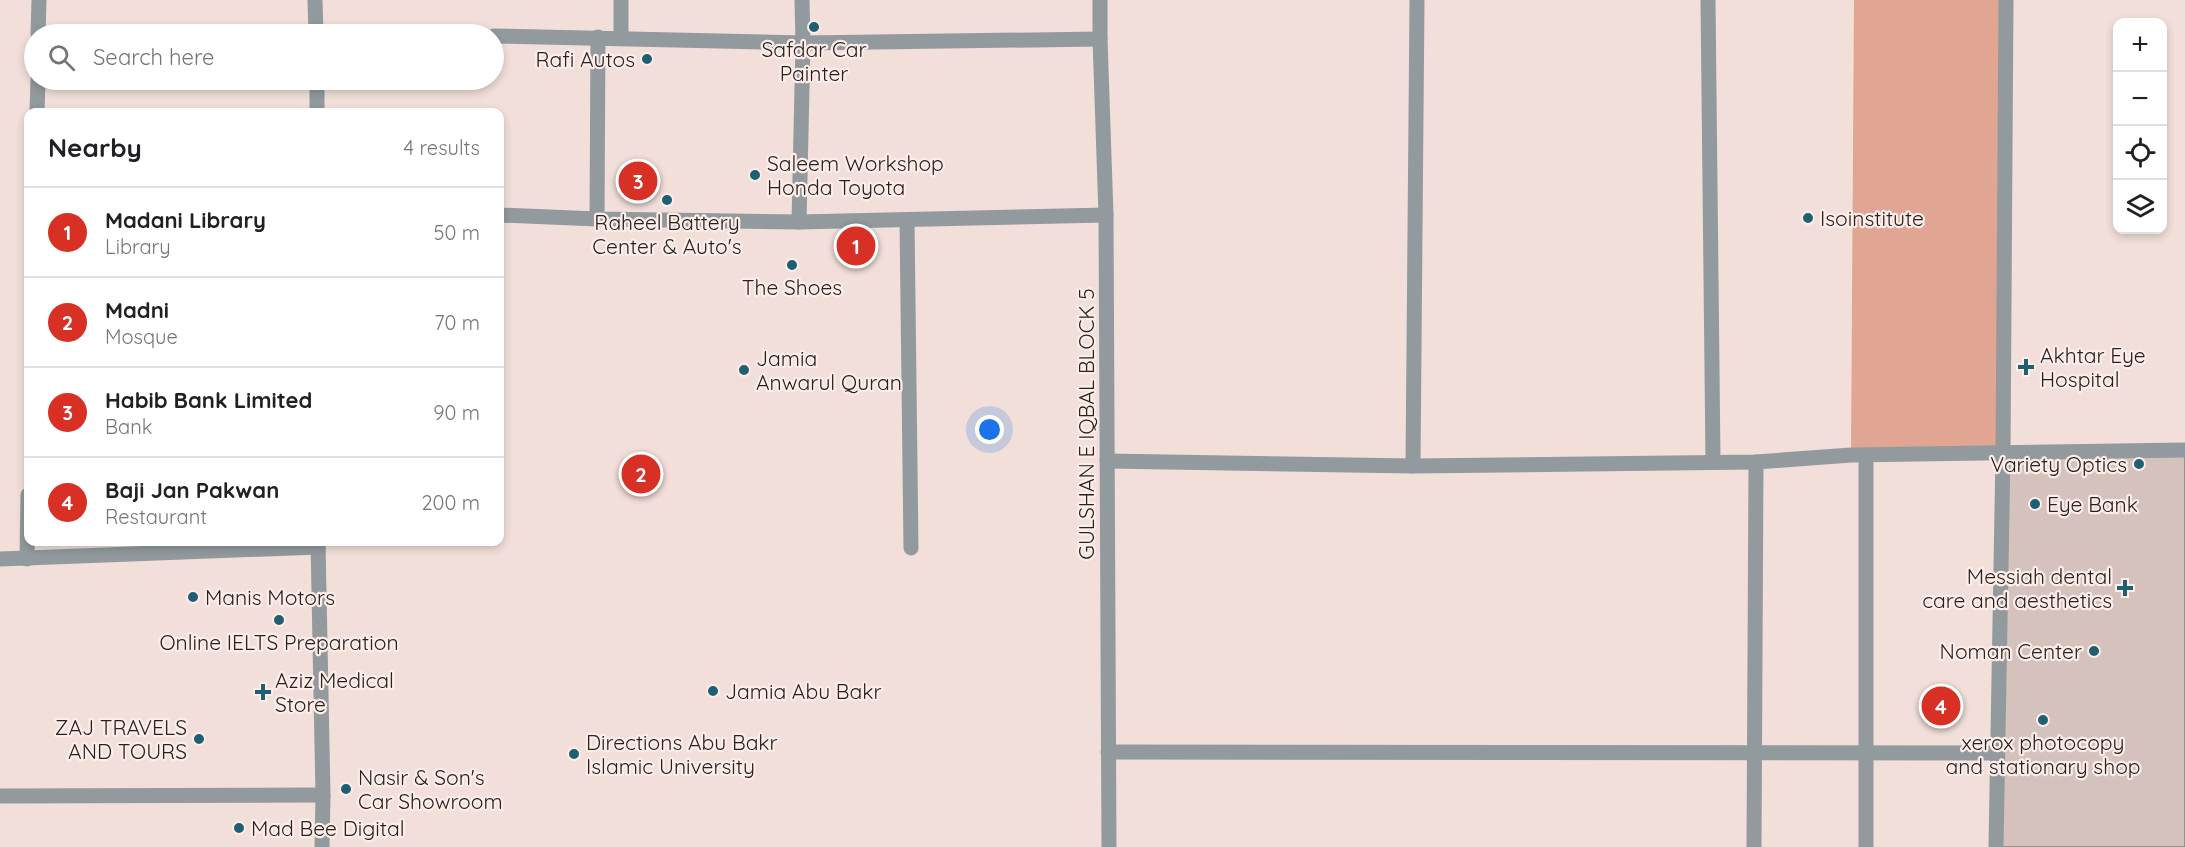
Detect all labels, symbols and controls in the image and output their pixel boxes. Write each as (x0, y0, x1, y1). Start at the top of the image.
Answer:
map controls (2113, 18, 2167, 234)
button: + (2113, 18, 2167, 72)
marker: Safdar Car Painter (807, 20, 821, 34)
search box (24, 24, 504, 90)
place label: Safdar Car Painter (761, 36, 867, 86)
icon: search (45, 41, 78, 74)
text: Search here (93, 43, 214, 71)
place label: Rafi Autos (535, 46, 635, 72)
marker: Rafi Autos (640, 52, 654, 66)
button: − (2113, 72, 2167, 126)
button: locate (2113, 126, 2167, 180)
text: Nearby (48, 131, 142, 164)
text: 4 results (404, 135, 480, 160)
place label: Saleem Workshop Honda Toyota (767, 150, 944, 200)
pin: 3 (618, 158, 658, 204)
marker: Saleem Workshop Honda Toyota (748, 168, 762, 182)
button: layers (2113, 180, 2167, 234)
marker: Raheel Battery Center & Auto's (660, 193, 674, 207)
place label: Isoinstitute (1820, 205, 1924, 231)
text: Madani Library (105, 206, 266, 234)
place label: Raheel Battery Center & Auto's (592, 209, 742, 259)
marker: Isoinstitute (1801, 211, 1815, 225)
text: 1 (64, 220, 71, 245)
text: 50 m (434, 220, 480, 245)
pin: 1 (836, 224, 876, 268)
text: Library (105, 234, 171, 259)
marker: The Shoes (785, 258, 799, 272)
place label: The Shoes (742, 274, 842, 300)
street label: GULSHAN E IQBAL BLOCK 5 (1073, 288, 1099, 560)
text: Madni (105, 296, 169, 324)
text: 2 (62, 310, 73, 335)
text: 70 m (434, 310, 480, 335)
text: Mosque (105, 324, 178, 349)
place label: Akhtar Eye Hospital (2040, 342, 2146, 392)
place label: Jamia Anwarul Quran (756, 345, 902, 395)
marker: Akhtar Eye Hospital (2017, 358, 2035, 376)
marker: Jamia Anwarul Quran (737, 363, 751, 377)
text: Habib Bank Limited (105, 386, 312, 414)
text: 3 (62, 400, 73, 425)
text: 90 m (433, 400, 480, 425)
text: Bank (105, 414, 152, 439)
your location (975, 415, 1004, 444)
place label: Variety Optics (1990, 451, 2127, 477)
pin: 2 (622, 452, 660, 496)
marker: Variety Optics (2132, 457, 2146, 471)
text: Baji Jan Pakwan (105, 476, 279, 504)
text: 4 (62, 490, 73, 515)
text: 200 m (421, 490, 480, 515)
place label: Eye Bank (2047, 491, 2138, 517)
marker: Eye Bank (2028, 497, 2042, 511)
text: Restaurant (105, 504, 207, 529)
place label: Messiah dental care and aesthetics (1922, 563, 2112, 613)
marker: Messiah dental care and aesthetics (2116, 579, 2134, 597)
place label: Manis Motors (205, 584, 335, 610)
marker: Manis Motors (186, 590, 200, 604)
marker: Online IELTS Preparation (272, 613, 286, 627)
place label: Online IELTS Preparation (159, 629, 399, 655)
place label: Noman Center (1940, 638, 2082, 664)
marker: Noman Center (2087, 644, 2101, 658)
place label: Aziz Medical Store (275, 667, 394, 717)
place label: Jamia Abu Bakr (725, 678, 882, 704)
marker: Jamia Abu Bakr (706, 684, 720, 698)
pin: 4 (1922, 684, 1960, 728)
marker: Aziz Medical Store (256, 685, 270, 699)
marker: xerox photocopy and stationary shop (2036, 713, 2050, 727)
place label: ZAJ TRAVELS AND TOURS (55, 714, 187, 764)
place label: Directions Abu Bakr Islamic University (586, 729, 778, 779)
place label: xerox photocopy and stationary shop (1945, 729, 2141, 779)
marker: ZAJ TRAVELS AND TOURS (192, 732, 206, 746)
marker: Directions Abu Bakr Islamic University (567, 747, 581, 761)
place label: Nasir & Son's Car Showroom (358, 764, 503, 814)
marker: Nasir & Son's Car Showroom (339, 782, 353, 796)
place label: Mad Bee Digital (251, 815, 405, 841)
marker: Mad Bee Digital (232, 821, 246, 835)

